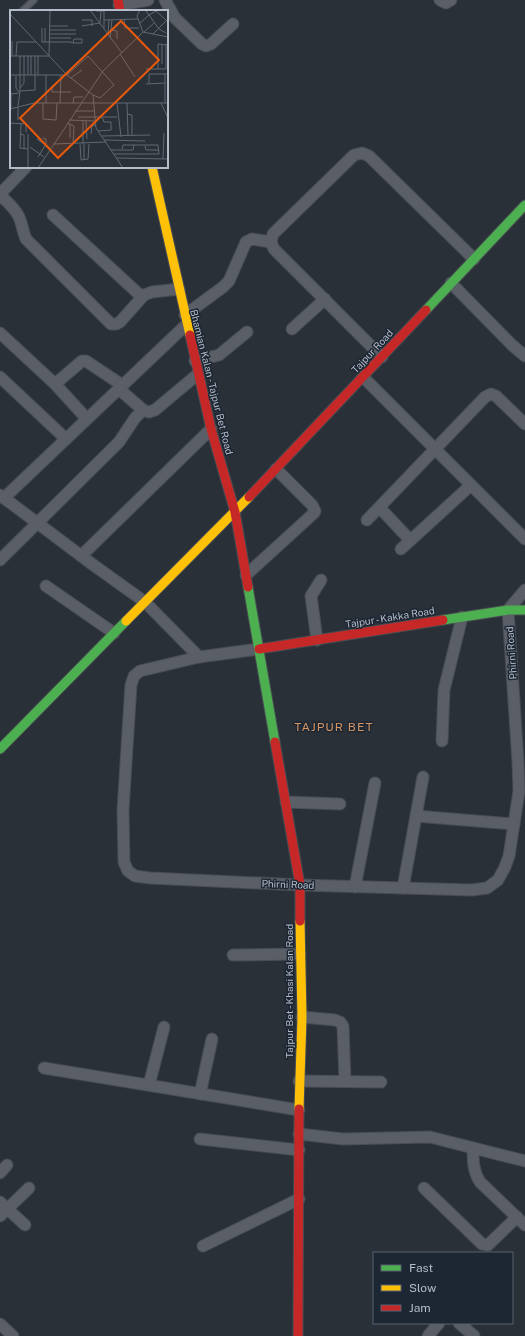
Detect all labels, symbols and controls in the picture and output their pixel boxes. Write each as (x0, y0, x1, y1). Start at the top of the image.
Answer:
inset map (10, 10, 168, 168)
street label: Bhamian Kalan - Tajpur Bet Road (188, 308, 236, 456)
street label: Tajpur Road (349, 327, 395, 375)
street label: Tajpur - Kakka Road (345, 604, 435, 630)
street label: Phirni Road (503, 626, 519, 680)
district label: TAJPUR BET (294, 720, 374, 734)
street label: Phirni Road (261, 877, 315, 891)
street label: Tajpur Bet - Khasi Kalan Road (283, 924, 295, 1058)
legend (373, 1252, 513, 1324)
text: Fast (409, 1261, 434, 1275)
text: Slow (409, 1281, 437, 1295)
text: Jam (409, 1301, 431, 1315)

